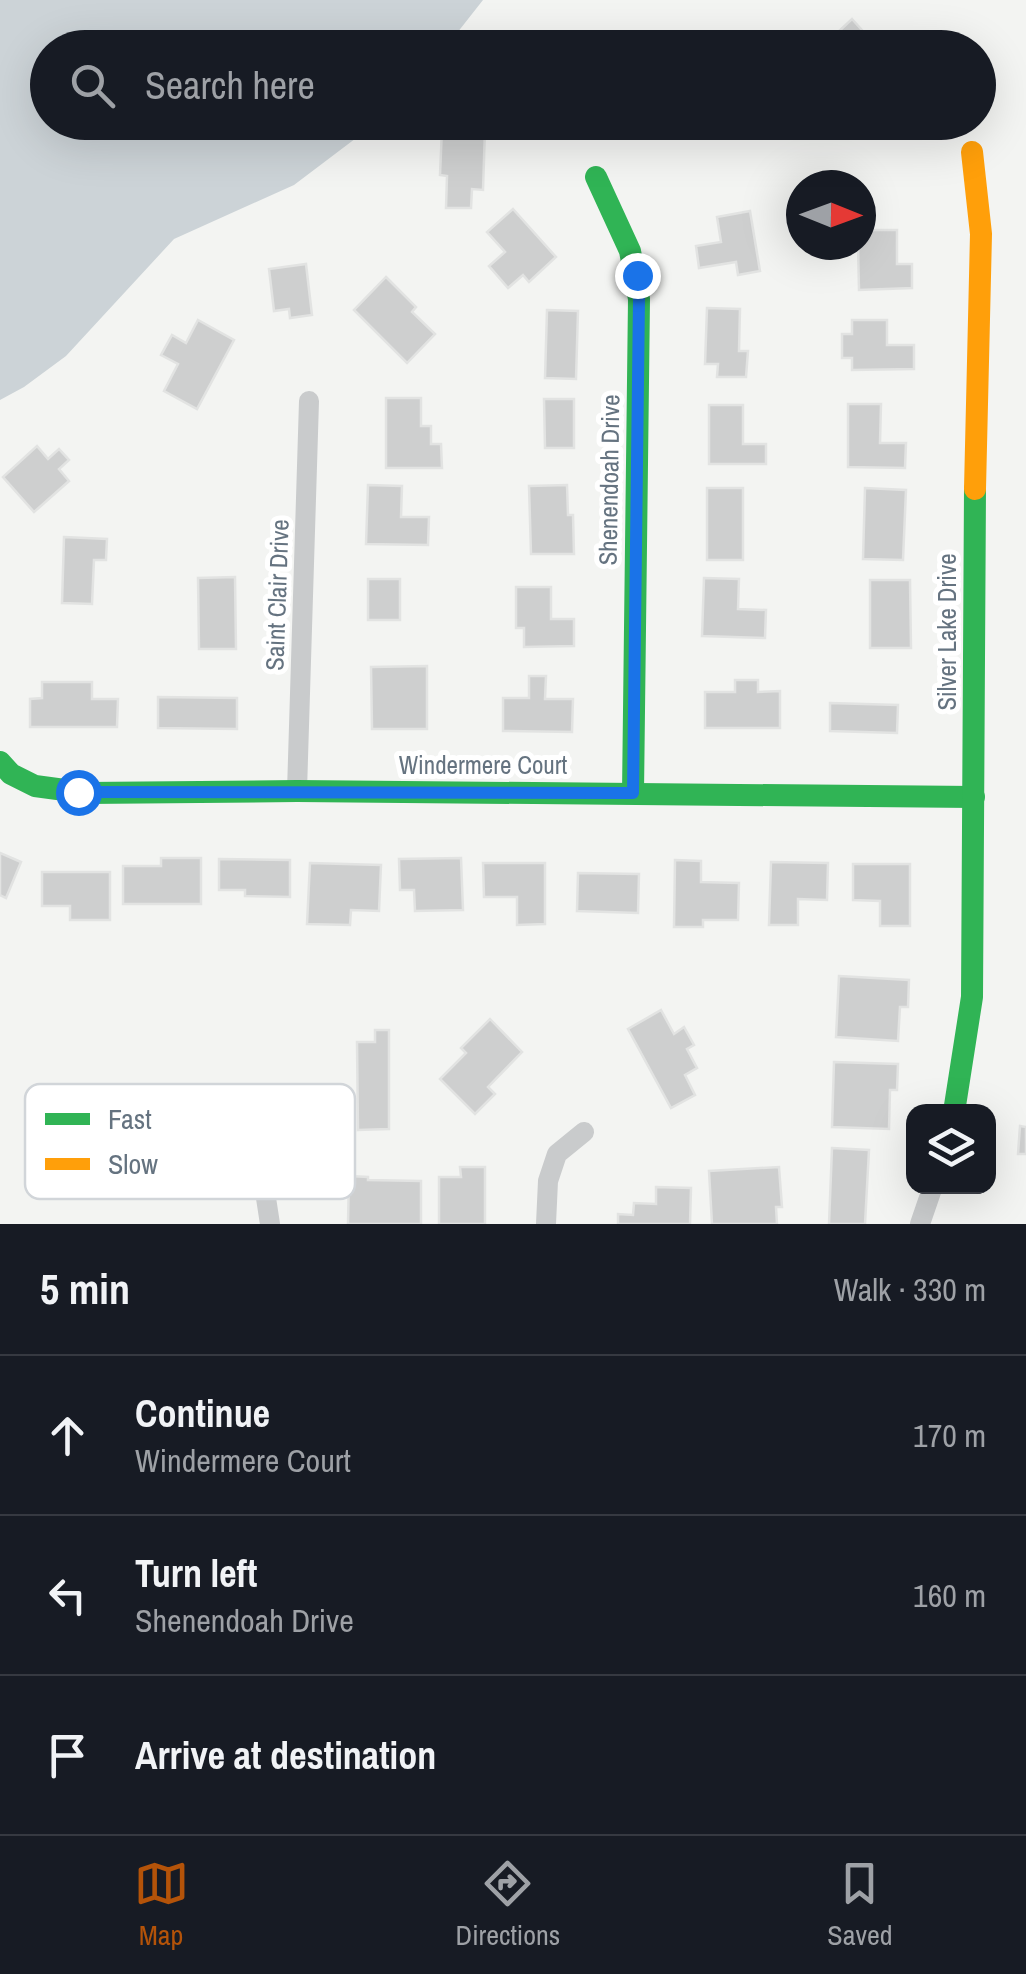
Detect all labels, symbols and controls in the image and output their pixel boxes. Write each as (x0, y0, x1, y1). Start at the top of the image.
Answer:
search box (30, 30, 996, 140)
icon: search (65, 58, 120, 113)
text: Search here (145, 60, 315, 111)
north arrow (786, 170, 876, 260)
route end (615, 253, 661, 299)
street label: Shenendoah Drive (591, 394, 627, 566)
street label: Saint Clair Drive (257, 519, 297, 671)
street label: Silver Lake Drive (930, 553, 964, 711)
street label: Windermere Court (399, 748, 568, 782)
route start (56, 770, 102, 816)
legend (25, 1084, 355, 1199)
text: Fast (108, 1100, 152, 1138)
map controls (906, 1104, 996, 1194)
button: layers (906, 1104, 996, 1194)
text: Slow (108, 1145, 158, 1183)
text: 5 min (40, 1261, 130, 1317)
text: Walk · 330 m (834, 1268, 986, 1311)
text: Continue (135, 1388, 270, 1439)
icon: ahead (40, 1408, 95, 1463)
text: 170 m (913, 1414, 986, 1457)
text: Windermere Court (135, 1439, 351, 1482)
text: Turn left (135, 1548, 257, 1599)
icon: left (40, 1568, 95, 1623)
text: 160 m (913, 1574, 986, 1617)
text: Shenendoah Drive (135, 1599, 354, 1642)
icon: arrive (40, 1728, 95, 1783)
text: Arrive at destination (135, 1730, 436, 1781)
tab: Map (134, 1856, 189, 1954)
tab: Directions (456, 1856, 560, 1954)
tab: Saved (827, 1856, 892, 1954)

